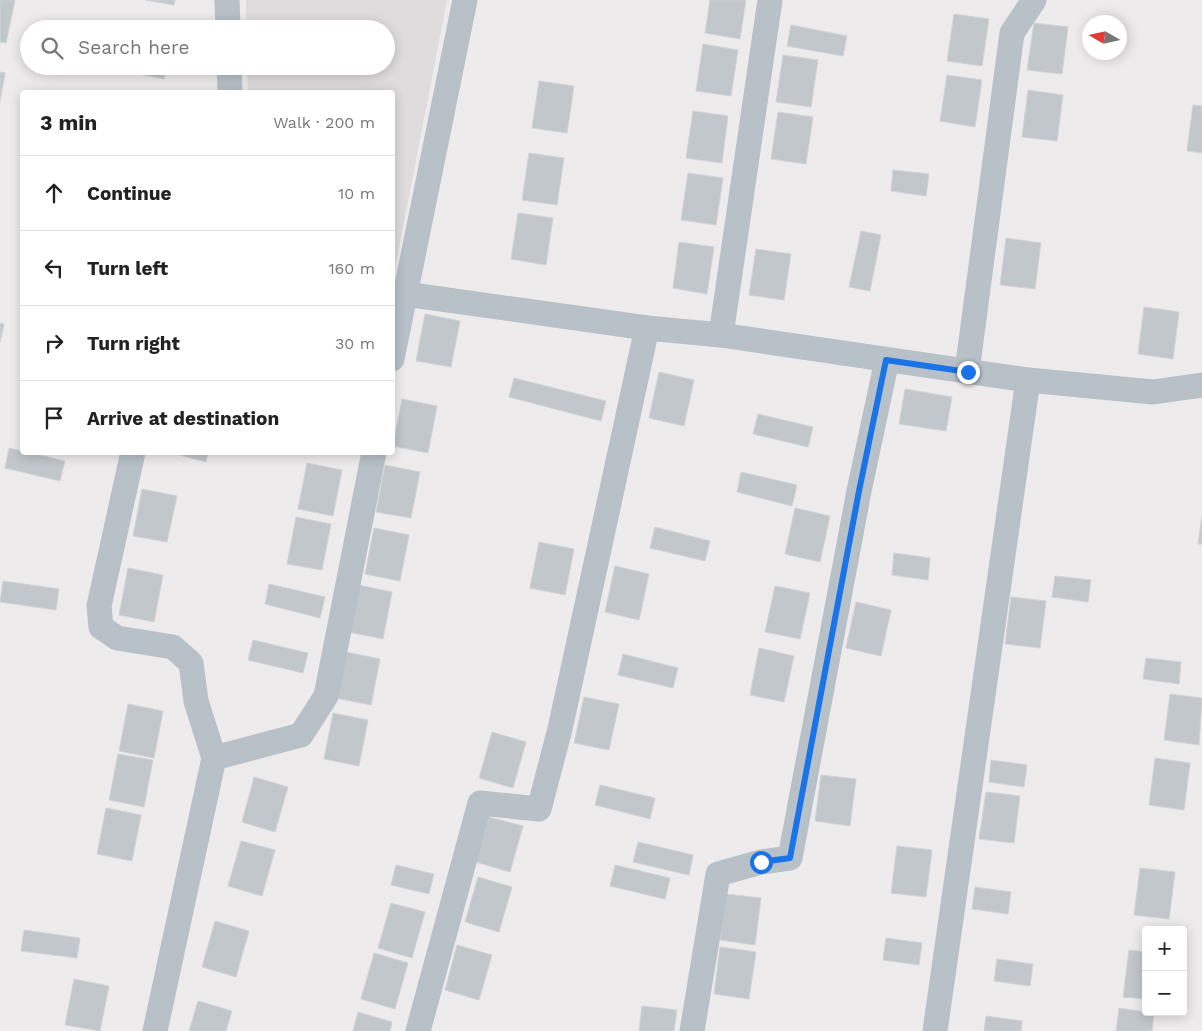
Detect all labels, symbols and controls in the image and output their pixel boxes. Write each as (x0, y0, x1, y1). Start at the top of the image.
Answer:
north arrow (1082, 15, 1127, 60)
search box (20, 20, 395, 75)
icon: search (38, 34, 66, 62)
text: Search here (78, 36, 189, 59)
text: 3 min (40, 110, 97, 135)
text: Walk · 200 m (273, 113, 375, 132)
icon: ahead (40, 179, 68, 207)
text: Continue (87, 182, 171, 205)
text: 10 m (338, 184, 375, 203)
icon: left (40, 254, 68, 282)
text: Turn left (87, 257, 168, 280)
text: 160 m (328, 259, 375, 278)
icon: right (40, 329, 68, 357)
text: Turn right (87, 332, 180, 355)
text: 30 m (335, 334, 375, 353)
route end (957, 361, 980, 384)
icon: arrive (40, 404, 68, 432)
text: Arrive at destination (87, 407, 279, 430)
route start (750, 851, 773, 874)
map controls (1142, 926, 1187, 1016)
button: + (1142, 926, 1187, 971)
button: − (1142, 971, 1187, 1016)

